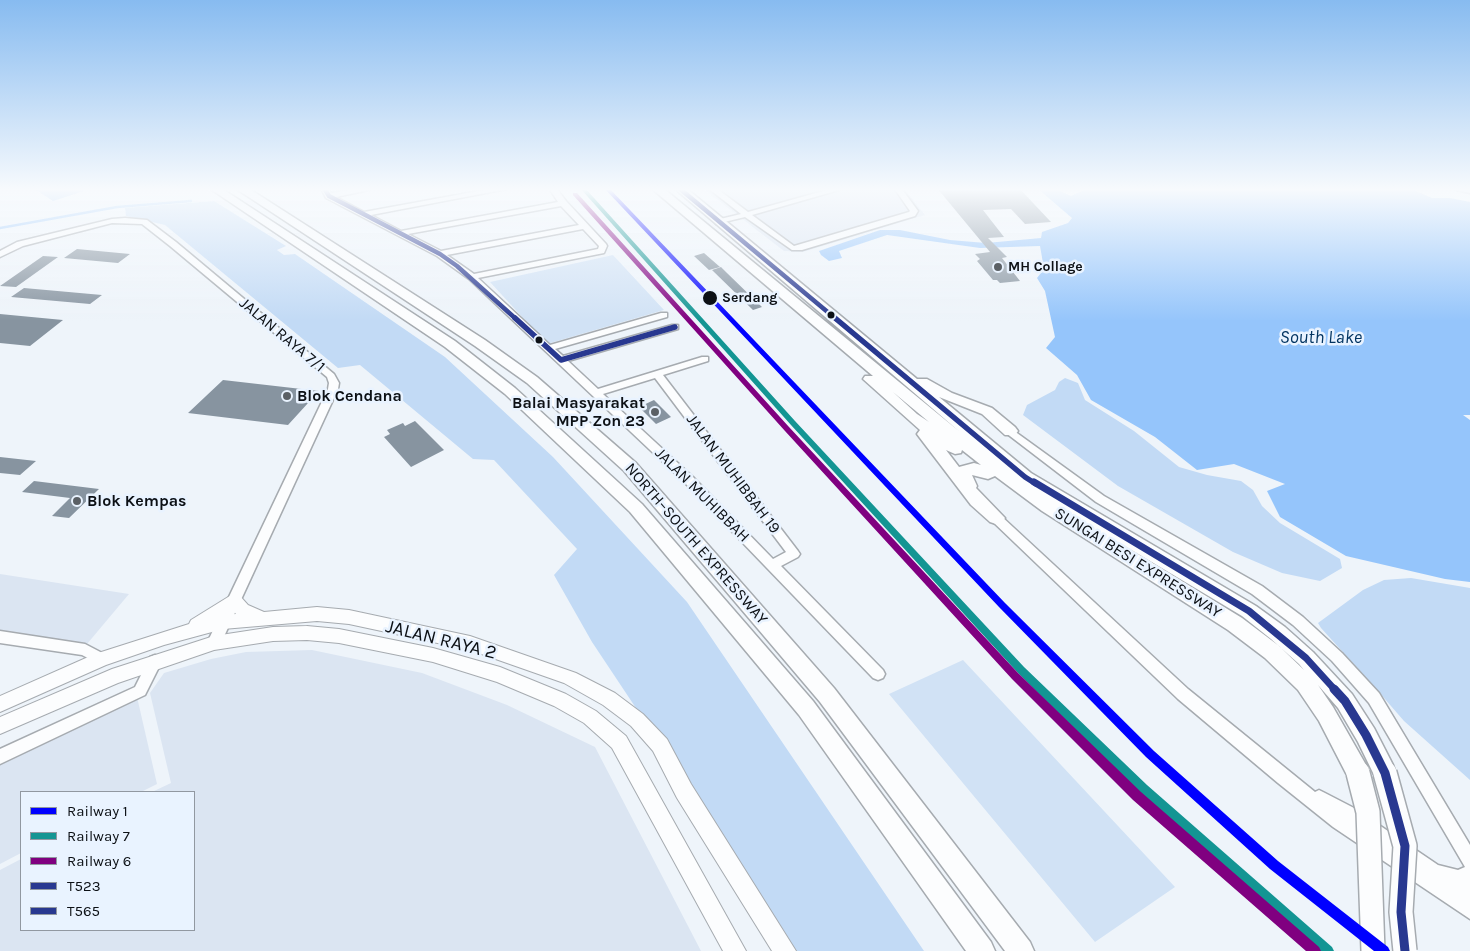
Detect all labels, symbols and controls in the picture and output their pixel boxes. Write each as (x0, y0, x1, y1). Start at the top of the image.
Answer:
place label: MH Collage (1008, 259, 1083, 275)
marker: MH Collage (992, 261, 1004, 273)
marker: Serdang (701, 289, 719, 307)
place label: Serdang (722, 290, 777, 306)
street label: JALAN RAYA 7/1 (235, 294, 329, 376)
unlabelled marker (826, 310, 836, 320)
water label: South Lake (1280, 327, 1362, 349)
unlabelled marker (534, 335, 544, 345)
place label: Blok Cendana (297, 386, 402, 406)
marker: Blok Cendana (281, 390, 293, 402)
place label: Balai Masyarakat MPP Zon 23 (512, 393, 645, 431)
marker: Balai Masyarakat MPP Zon 23 (649, 406, 661, 418)
street label: JALAN MUHIBBAH 19 (682, 411, 784, 537)
street label: JALAN MUHIBBAH (651, 444, 753, 546)
street label: NORTH–SOUTH EXPRESSWAY (621, 459, 771, 629)
place label: Blok Kempas (87, 491, 186, 511)
marker: Blok Kempas (71, 495, 83, 507)
street label: SUNGAI BESI EXPRESSWAY (1051, 504, 1225, 622)
street label: JALAN RAYA 2 (383, 615, 499, 665)
legend (20, 791, 195, 931)
text: Railway 1 (67, 802, 128, 820)
text: Railway 7 (67, 827, 130, 845)
text: Railway 6 (67, 852, 131, 870)
text: T523 (67, 877, 101, 895)
text: T565 (67, 902, 100, 920)

